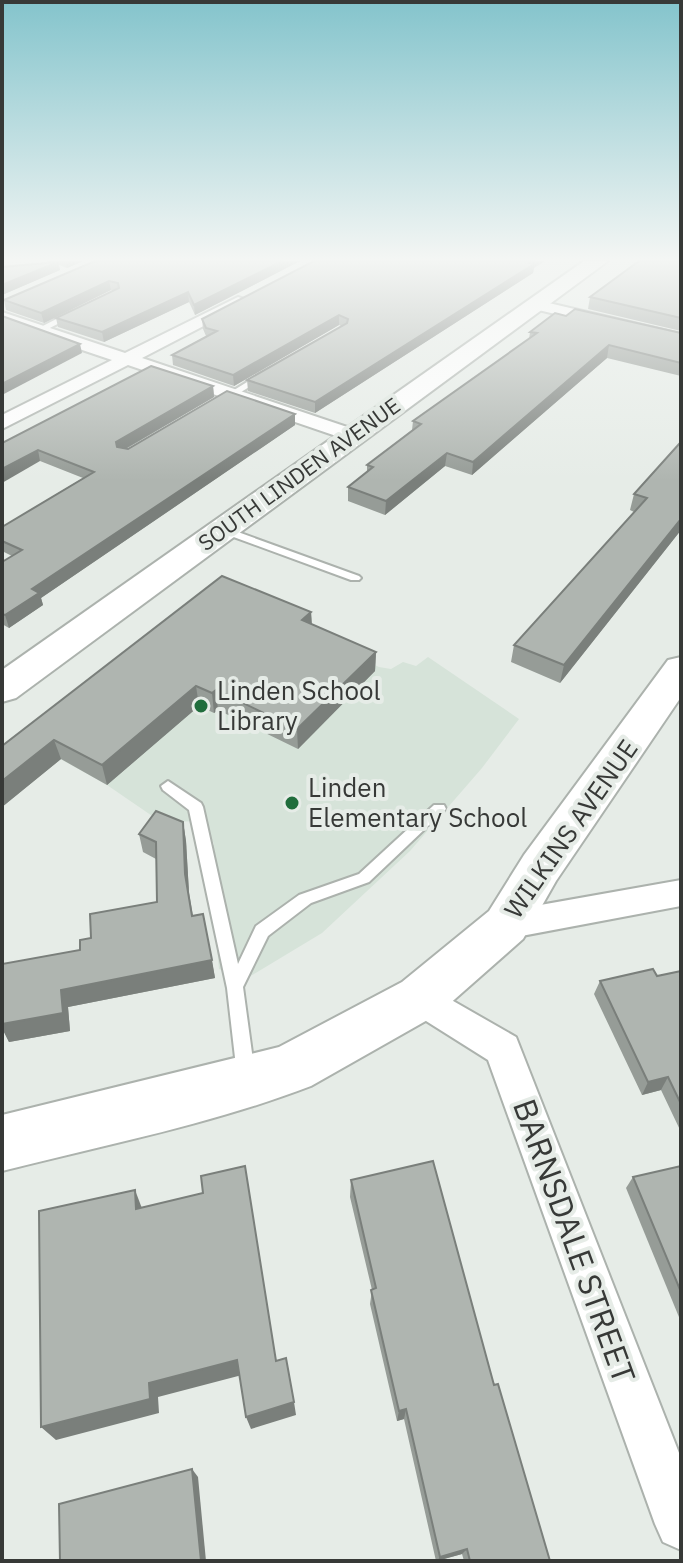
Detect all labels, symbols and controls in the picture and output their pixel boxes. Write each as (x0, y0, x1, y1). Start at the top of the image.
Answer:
street label: SOUTH LINDEN AVENUE (192, 390, 406, 557)
place label: Linden School Library (217, 673, 381, 737)
marker: Linden School Library (192, 697, 210, 715)
street label: WILKINS AVENUE (496, 732, 645, 925)
place label: Linden Elementary School (308, 770, 527, 834)
marker: Linden Elementary School (283, 794, 301, 812)
street label: BARNSDALE STREET (504, 1093, 646, 1388)

